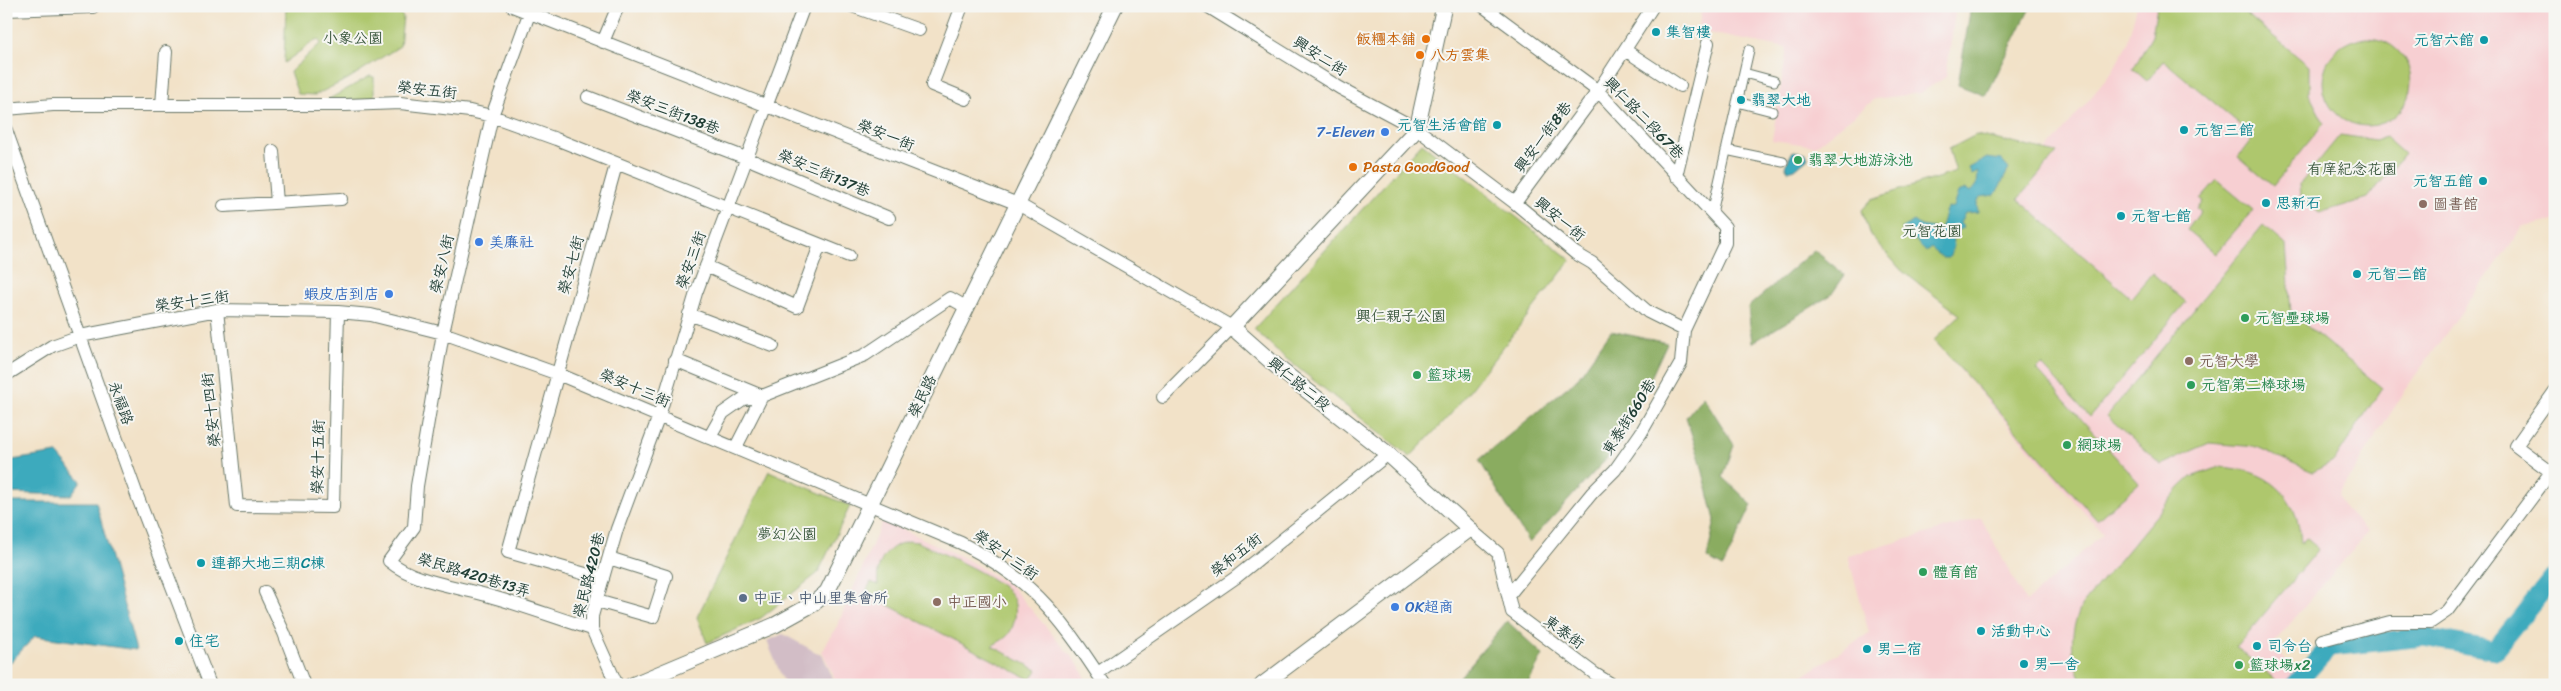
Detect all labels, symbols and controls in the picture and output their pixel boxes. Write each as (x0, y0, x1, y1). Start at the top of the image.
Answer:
place label: 集智樓 (1666, 19, 1711, 45)
park label: 小象公園 (323, 25, 383, 51)
place label: 飯糰本舖 (1356, 26, 1416, 52)
marker: 集智樓 (1650, 26, 1662, 38)
place label: 元智六館 (2414, 27, 2474, 53)
street label: 興安二街 (1288, 29, 1352, 83)
marker: 飯糰本舖 (1420, 33, 1432, 45)
marker: 元智六館 (2478, 34, 2490, 46)
place label: 八方雲集 (1430, 42, 1490, 68)
marker: 八方雲集 (1414, 49, 1426, 61)
street label: 興仁路二段67巷 (1597, 70, 1691, 166)
street label: 榮安五街 (396, 74, 458, 106)
street label: 榮安三街138巷 (622, 82, 724, 142)
place label: 翡翠大地 (1751, 87, 1811, 113)
marker: 翡翠大地 (1735, 94, 1747, 106)
street label: 興安一街8巷 (1507, 96, 1579, 178)
street label: 榮安一街 (853, 112, 919, 158)
place label: 元智生活會館 (1397, 112, 1487, 138)
place label: 元智三館 (2194, 117, 2254, 143)
place label: 7-Eleven (1316, 119, 1375, 145)
marker: 元智生活會館 (1491, 119, 1503, 131)
marker: 元智三館 (2178, 124, 2190, 136)
marker: 7-Eleven (1379, 126, 1391, 138)
street label: 榮安三街137巷 (774, 142, 874, 204)
place label: 翡翠大地游泳池 (1808, 147, 1913, 173)
place label: Pasta GoodGood (1363, 154, 1470, 180)
marker: 翡翠大地游泳池 (1792, 154, 1804, 166)
park label: 有庠紀念花園 (2307, 156, 2397, 182)
marker: Pasta GoodGood (1347, 161, 1359, 173)
place label: 元智五館 (2413, 168, 2473, 194)
marker: 元智五館 (2477, 175, 2489, 187)
street label: 興安一街 (1528, 190, 1592, 248)
place label: 思新石 (2276, 190, 2321, 216)
place label: 圖書館 (2433, 191, 2478, 217)
marker: 思新石 (2260, 197, 2272, 209)
marker: 圖書館 (2417, 198, 2429, 210)
place label: 元智七館 (2131, 203, 2191, 229)
marker: 元智七館 (2115, 210, 2127, 222)
park label: 元智花園 (1902, 218, 1962, 244)
street label: 榮安三街 (669, 227, 713, 293)
place label: 美廉社 (489, 229, 534, 255)
street label: 榮安八街 (423, 232, 461, 296)
street label: 榮安七街 (551, 233, 591, 297)
marker: 美廉社 (473, 236, 485, 248)
place label: 元智二館 (2367, 261, 2427, 287)
marker: 元智二館 (2351, 268, 2363, 280)
place label: 蝦皮店到店 (304, 281, 379, 307)
street label: 榮安十三街 (153, 283, 231, 319)
marker: 蝦皮店到店 (383, 288, 395, 300)
park label: 興仁親子公園 (1356, 303, 1446, 329)
place label: 元智壘球場 (2255, 305, 2330, 331)
marker: 元智壘球場 (2239, 312, 2251, 324)
place label: 元智大學 (2199, 348, 2259, 374)
street label: 興仁路二段 (1262, 350, 1336, 418)
marker: 元智大學 (2183, 355, 2195, 367)
street label: 榮安十三街 (595, 361, 675, 415)
place label: 籃球場 (1427, 362, 1472, 388)
marker: 籃球場 (1411, 369, 1423, 381)
street label: 榮民路 (900, 370, 944, 422)
street label: 榮安十四街 (194, 371, 228, 449)
place label: 元智第二棒球場 (2201, 372, 2306, 398)
street label: 東泰街660巷 (1595, 373, 1663, 461)
street label: 永福路 (101, 377, 141, 429)
marker: 元智第二棒球場 (2185, 379, 2197, 391)
street label: 榮安十五街 (304, 419, 332, 495)
place label: 網球場 (2077, 432, 2122, 458)
marker: 網球場 (2061, 439, 2073, 451)
park label: 夢幻公園 (757, 521, 817, 547)
street label: 榮安十三街 (968, 523, 1044, 587)
street label: 榮和五街 (1204, 526, 1268, 584)
street label: 榮民路420巷 (566, 529, 612, 621)
street label: 榮民路420巷13弄 (414, 545, 534, 605)
place label: 連都大地三期C棟 (211, 550, 325, 576)
marker: 連都大地三期C棟 (195, 557, 207, 569)
place label: 體育館 (1933, 559, 1978, 585)
marker: 體育館 (1917, 566, 1929, 578)
place label: 中正、中山里集會所 (753, 585, 888, 611)
place label: 中正國小 (947, 589, 1007, 615)
marker: 中正、中山里集會所 (737, 592, 749, 604)
place label: OK超商 (1405, 594, 1454, 620)
marker: 中正國小 (931, 596, 943, 608)
marker: OK超商 (1389, 601, 1401, 613)
street label: 東泰街 (1538, 608, 1590, 656)
place label: 活動中心 (1991, 618, 2051, 644)
marker: 活動中心 (1975, 625, 1987, 637)
place label: 住宅 (189, 628, 219, 654)
place label: 司令台 (2267, 633, 2312, 659)
marker: 住宅 (173, 635, 185, 647)
place label: 男二宿 (1877, 636, 1922, 662)
marker: 司令台 (2251, 640, 2263, 652)
marker: 男二宿 (1861, 643, 1873, 655)
place label: 男一舍 (2034, 651, 2079, 677)
place label: 籃球場x2 (2249, 652, 2311, 678)
marker: 男一舍 (2018, 658, 2030, 670)
marker: 籃球場x2 (2233, 659, 2245, 671)

